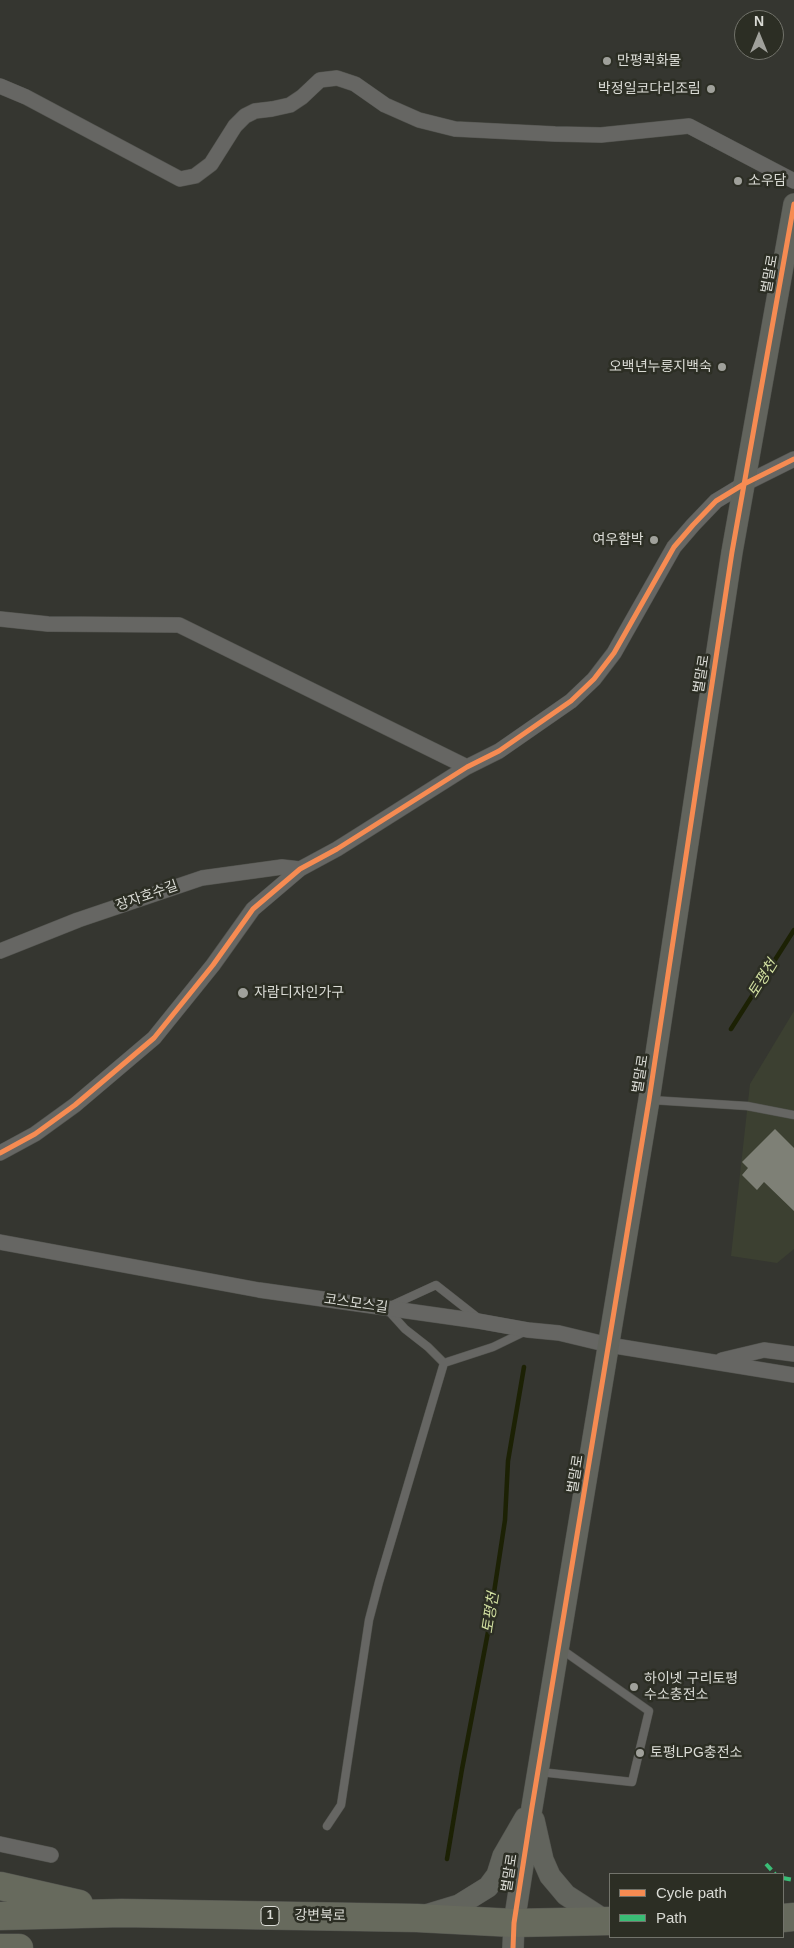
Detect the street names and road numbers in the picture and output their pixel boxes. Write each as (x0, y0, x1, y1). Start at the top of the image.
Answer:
street label: 벌말로 (758, 254, 782, 294)
street label: 벌말로 (691, 654, 713, 694)
street label: 장자호수길 (114, 878, 180, 914)
street label: 벌말로 (630, 1054, 652, 1094)
street label: 코스모스길 (323, 1291, 389, 1317)
street label: 벌말로 (565, 1454, 587, 1494)
street label: 벌말로 (499, 1853, 521, 1893)
road number: 1 (261, 1906, 279, 1925)
street label: 강변북로 (294, 1907, 346, 1925)

